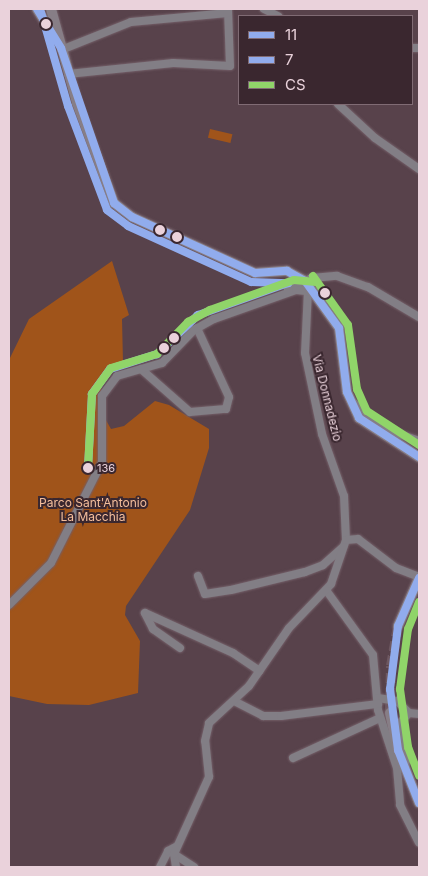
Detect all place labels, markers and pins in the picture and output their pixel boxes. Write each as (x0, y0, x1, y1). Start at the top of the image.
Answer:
unlabelled marker (41, 19, 51, 29)
unlabelled marker (155, 225, 165, 235)
unlabelled marker (172, 232, 182, 242)
unlabelled marker (320, 288, 330, 298)
unlabelled marker (169, 333, 179, 343)
unlabelled marker (159, 343, 169, 353)
place label: 136 (97, 461, 115, 475)
marker: 136 (83, 463, 93, 473)

